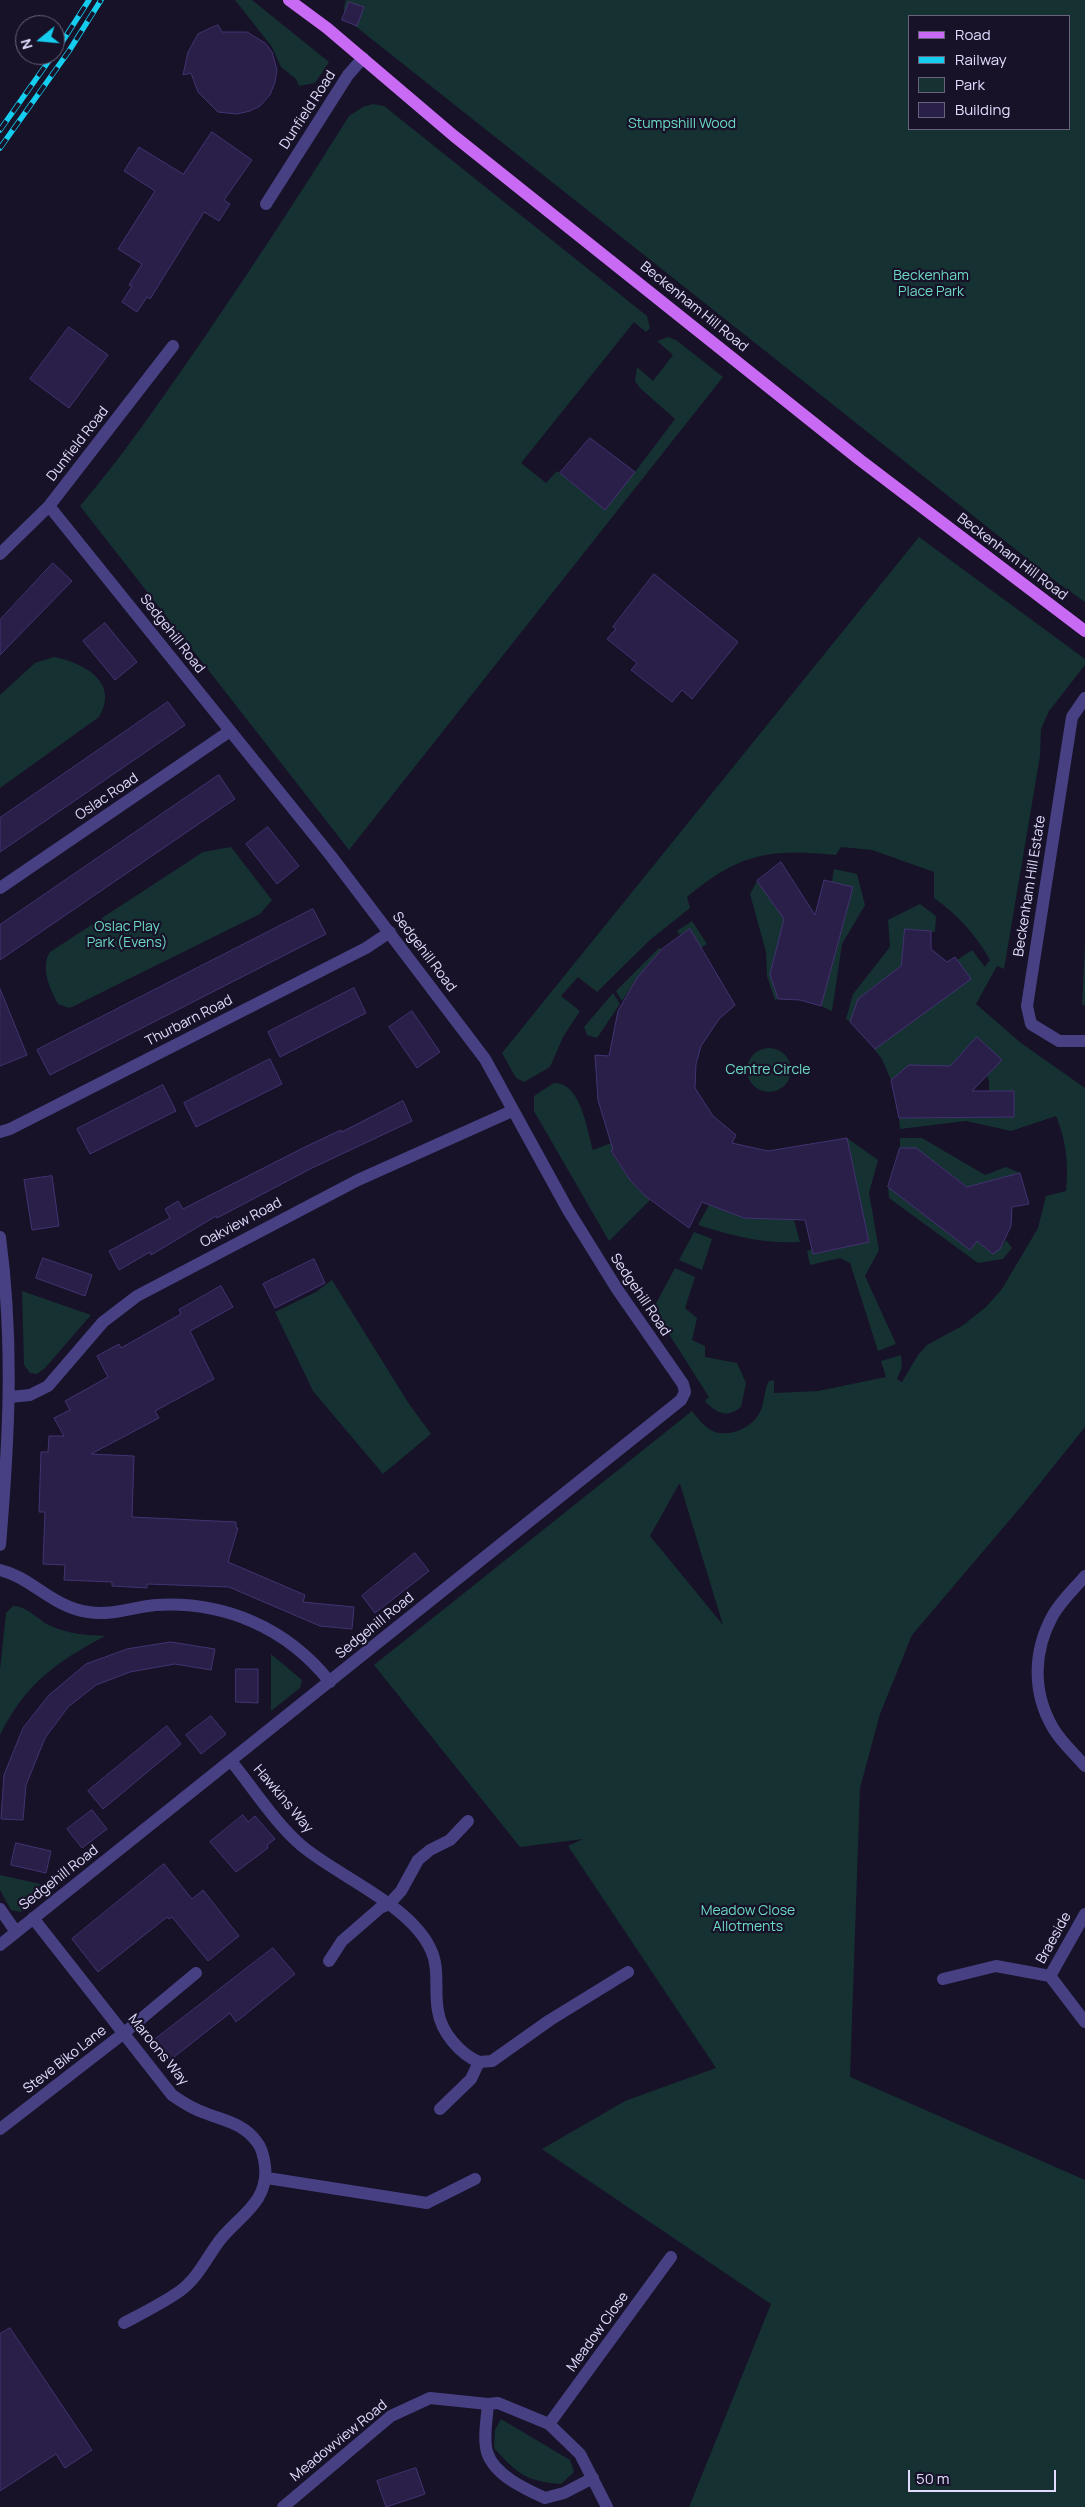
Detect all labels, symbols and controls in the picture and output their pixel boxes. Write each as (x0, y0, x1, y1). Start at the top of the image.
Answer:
north arrow (15, 15, 65, 65)
legend (908, 15, 1070, 130)
text: Road (955, 24, 991, 45)
text: N (16, 37, 37, 52)
text: Railway (955, 49, 1007, 70)
street label: Dunfield Road (276, 68, 340, 152)
text: Park (955, 74, 985, 95)
text: Building (955, 99, 1010, 120)
park label: Stumpshill Wood (628, 116, 736, 132)
street label: Beckenham Hill Road (637, 258, 751, 356)
park label: Beckenham Place Park (893, 268, 969, 300)
street label: Dunfield Road (44, 403, 112, 485)
street label: Beckenham Hill Road (954, 510, 1070, 604)
street label: Sedgehill Road (136, 591, 208, 677)
street label: Oslac Road (72, 770, 142, 824)
street label: Beckenham Hill Estate (1011, 814, 1049, 958)
street label: Sedgehill Road (388, 909, 460, 995)
park label: Oslac Play Park (Evens) (87, 919, 167, 952)
street label: Thurbarn Road (143, 992, 235, 1050)
park label: Centre Circle (726, 1062, 810, 1078)
street label: Oakview Road (197, 1194, 285, 1252)
street label: Sedgehill Road (606, 1251, 674, 1339)
street label: Sedgehill Road (333, 1589, 417, 1663)
street label: Hawkins Way (250, 1762, 316, 1836)
street label: Sedgehill Road (16, 1842, 102, 1914)
park label: Meadow Close Allotments (701, 1903, 795, 1935)
street label: Braeside (1033, 1909, 1075, 1967)
street label: Maroons Way (124, 2011, 192, 2089)
street label: Steve Biko Lane (20, 2022, 110, 2098)
street label: Meadow Close (563, 2289, 633, 2375)
street label: Meadowview Road (287, 2397, 391, 2485)
scale bar (910, 2460, 1058, 2492)
text: 50 m (916, 2468, 950, 2489)

